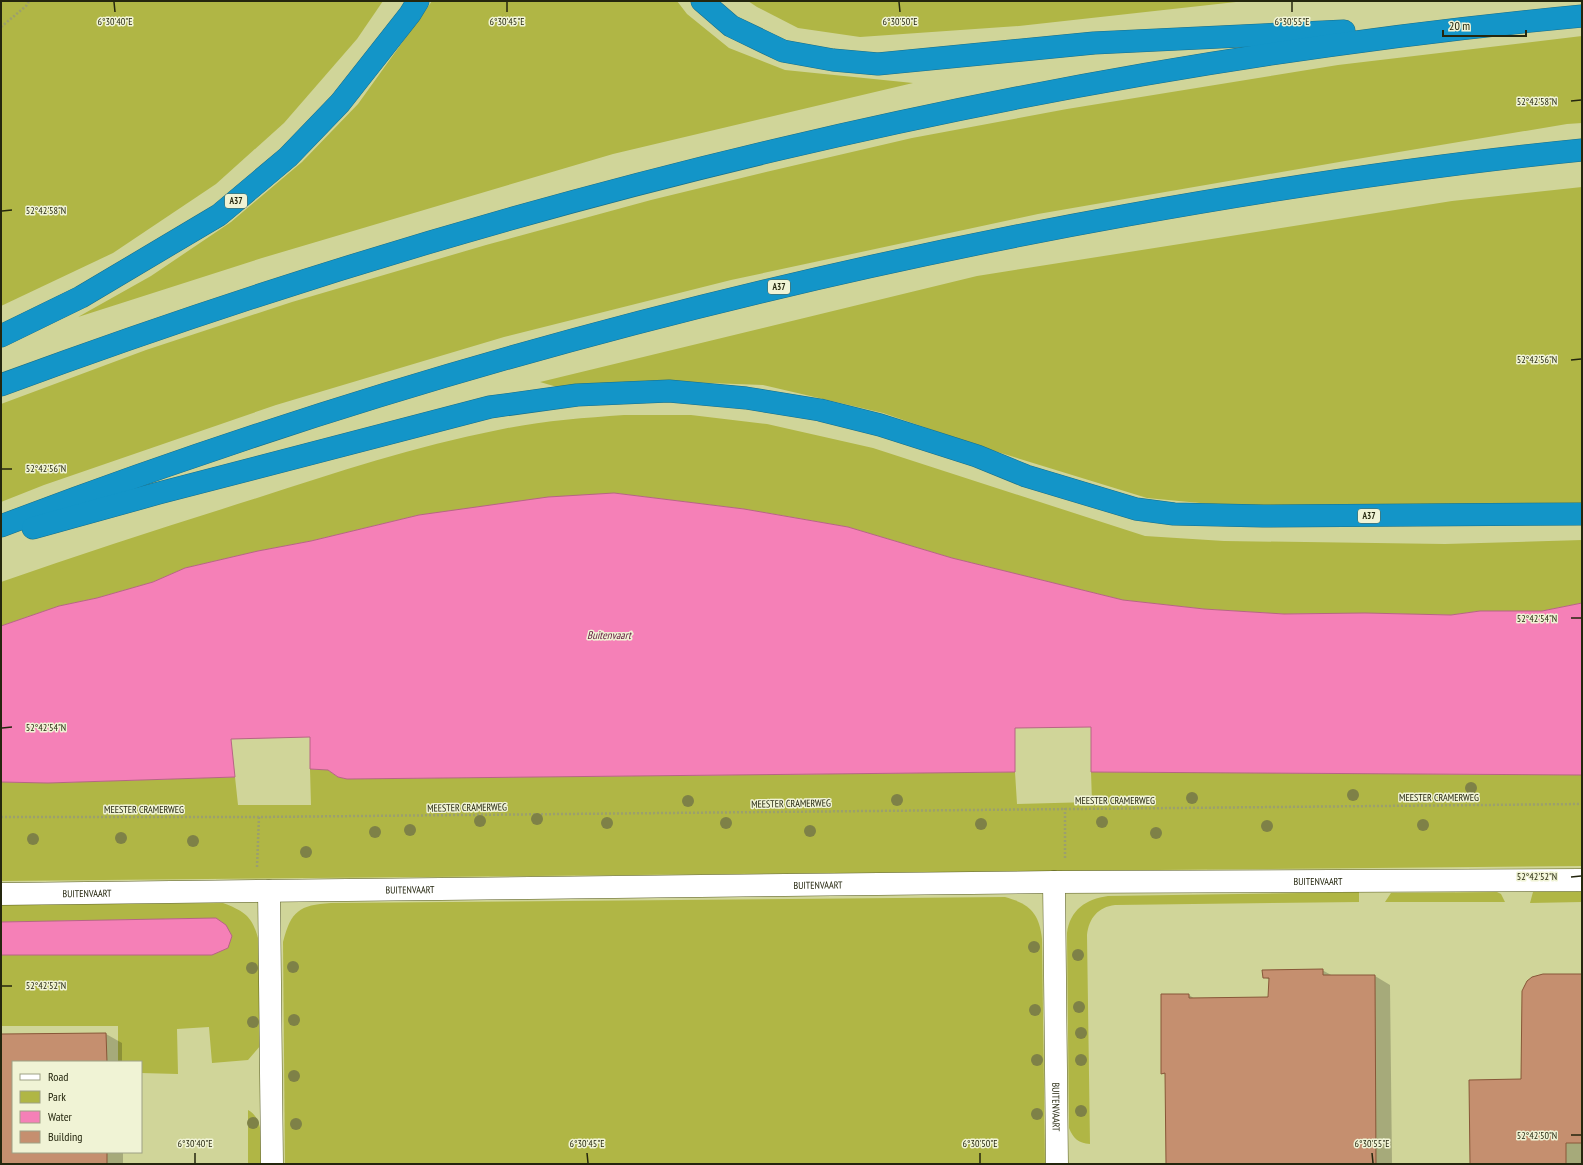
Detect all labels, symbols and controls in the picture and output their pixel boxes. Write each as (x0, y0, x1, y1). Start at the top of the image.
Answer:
scale bar (1443, 12, 1526, 38)
text: 6°30'40"E (98, 15, 132, 28)
text: 6°30'45"E (490, 15, 524, 28)
text: 6°30'50"E (883, 15, 917, 28)
text: 6°30'55"E (1275, 15, 1309, 28)
text: 20 m (1449, 18, 1470, 33)
text: 52°42'58"N (1517, 95, 1557, 108)
road number: A37 (225, 194, 247, 208)
text: 52°42'58"N (26, 204, 66, 217)
road number: A37 (768, 280, 790, 294)
text: 52°42'56"N (1517, 353, 1557, 366)
text: 52°42'56"N (26, 462, 66, 475)
road number: A37 (1358, 509, 1380, 523)
text: 52°42'54"N (1517, 612, 1557, 625)
water label: Buitenvaart (587, 628, 633, 642)
text: 52°42'54"N (26, 721, 66, 734)
street label: MEESTER CRAMERWEG (1399, 791, 1479, 804)
street label: MEESTER CRAMERWEG (1075, 794, 1155, 807)
street label: MEESTER CRAMERWEG (751, 796, 831, 811)
street label: MEESTER CRAMERWEG (427, 800, 507, 815)
street label: MEESTER CRAMERWEG (104, 803, 184, 816)
text: 52°42'52"N (1517, 870, 1557, 883)
street label: BUITENVAART (1293, 875, 1343, 888)
street label: BUITENVAART (793, 878, 843, 892)
street label: BUITENVAART (385, 883, 435, 897)
street label: BUITENVAART (62, 887, 112, 900)
text: 52°42'52"N (26, 979, 66, 992)
legend (12, 1061, 142, 1153)
text: Road (48, 1069, 68, 1084)
street label: BUITENVAART (1049, 1082, 1063, 1132)
text: Park (48, 1089, 66, 1104)
text: Water (48, 1109, 73, 1124)
text: Building (48, 1129, 83, 1144)
text: 52°42'50"N (1517, 1129, 1557, 1142)
text: 6°30'40"E (178, 1137, 212, 1150)
text: 6°30'45"E (570, 1137, 604, 1150)
text: 6°30'50"E (963, 1137, 997, 1150)
text: 6°30'55"E (1355, 1137, 1389, 1150)

